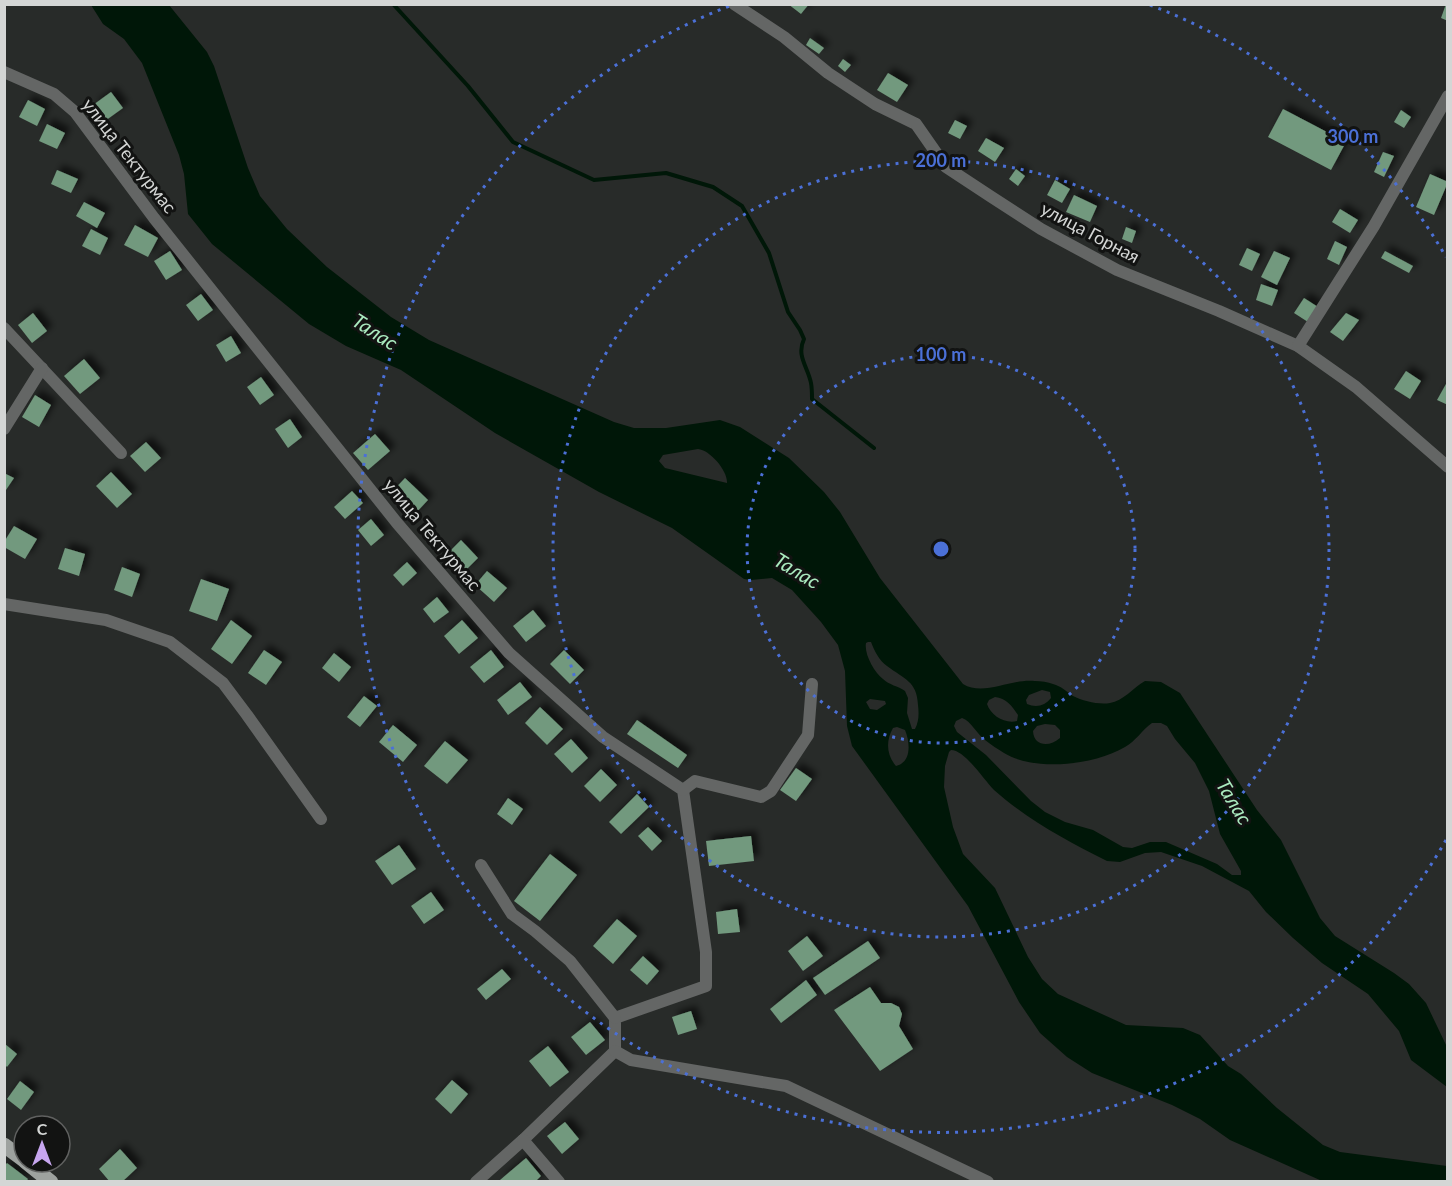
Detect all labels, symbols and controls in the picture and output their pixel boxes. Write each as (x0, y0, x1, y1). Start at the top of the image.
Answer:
street label: улица Тектурмас (78, 94, 182, 218)
text: 300 m (1328, 125, 1378, 147)
text: 200 m (916, 149, 966, 171)
street label: улица Горная (1037, 197, 1144, 267)
water label: Талас (348, 308, 403, 355)
text: 100 m (916, 343, 966, 365)
street label: улица Тектурмас (379, 474, 486, 595)
centre of rings (931, 539, 951, 559)
water label: Талас (770, 547, 825, 593)
water label: Талас (1212, 774, 1258, 829)
north arrow (12, 1114, 72, 1174)
text: С (37, 1119, 48, 1138)

